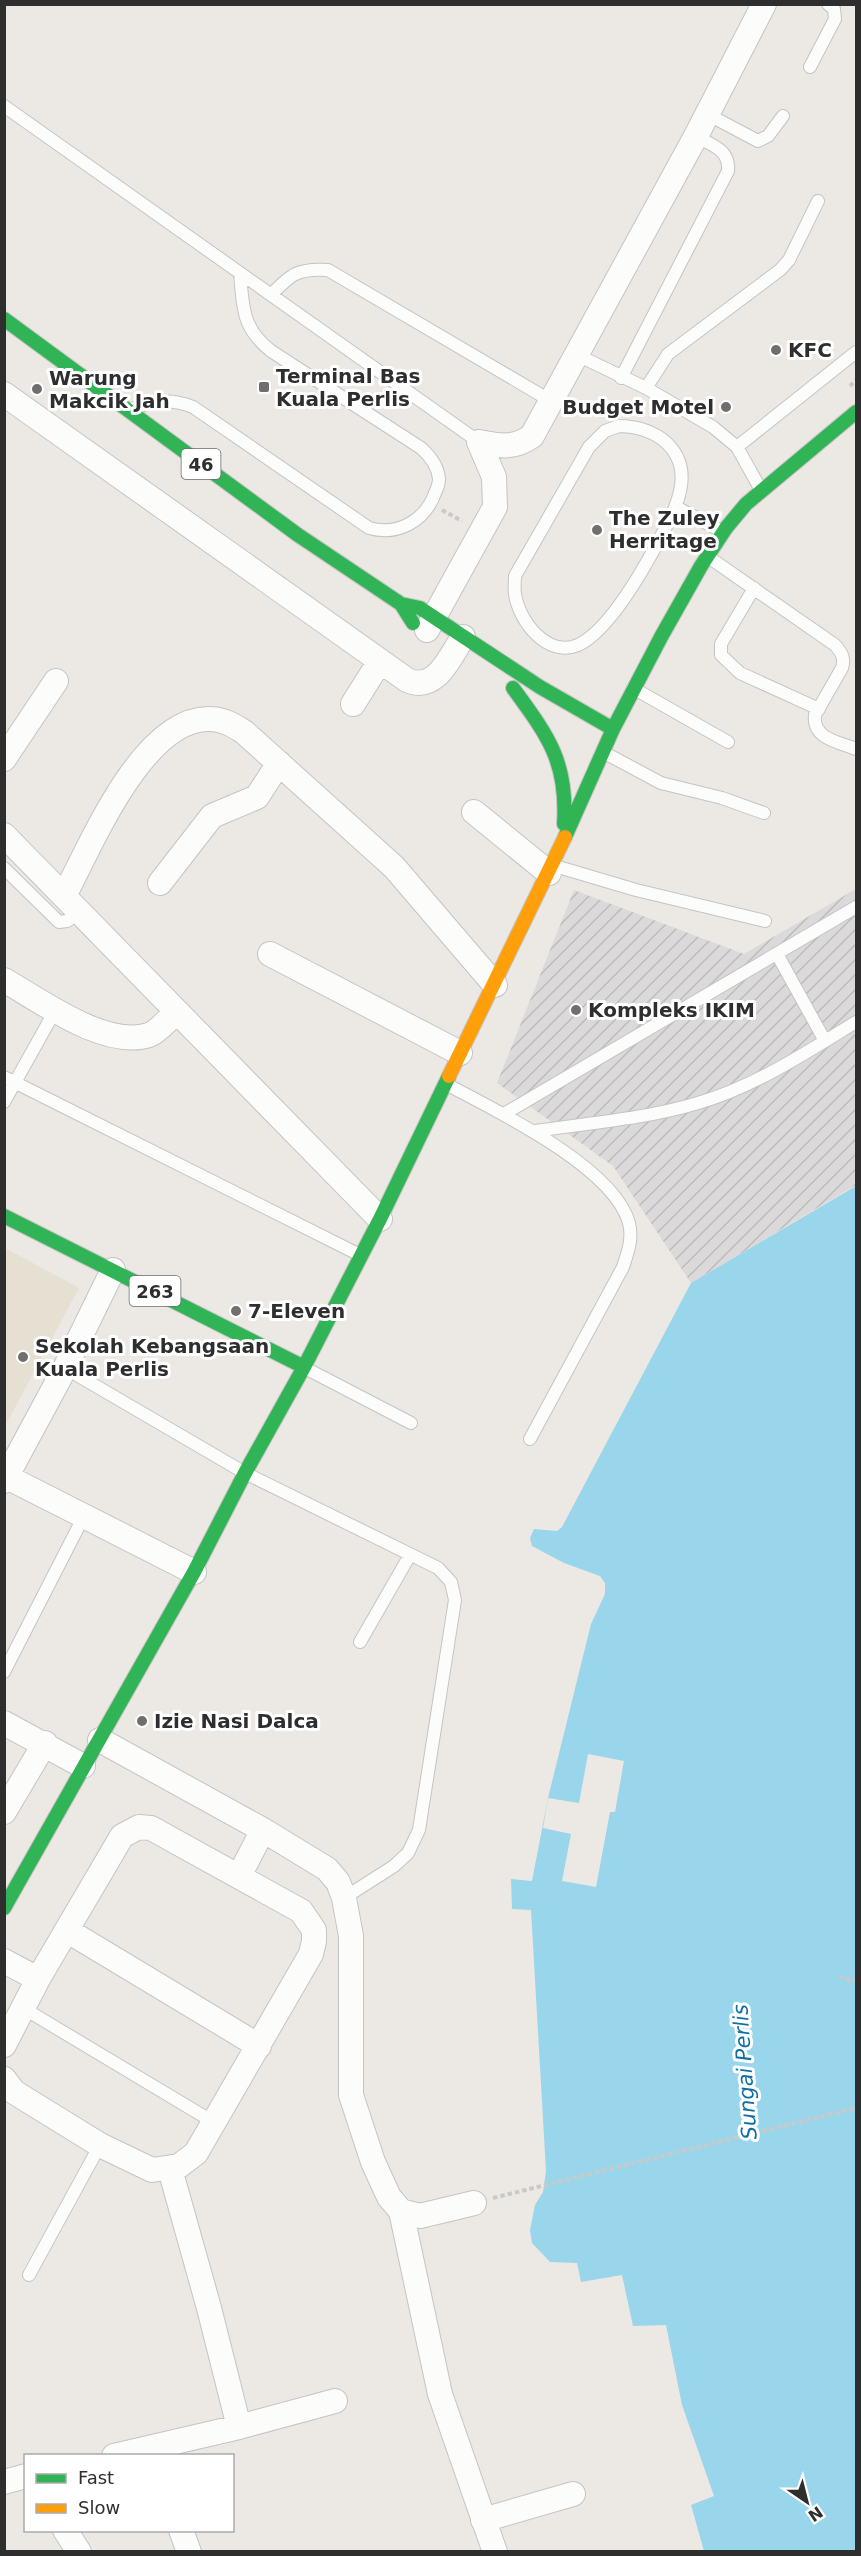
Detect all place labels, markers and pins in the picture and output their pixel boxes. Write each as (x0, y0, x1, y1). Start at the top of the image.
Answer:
place label: KFC (788, 338, 832, 362)
marker: KFC (769, 343, 783, 357)
place label: Terminal Bas Kuala Perlis (276, 364, 420, 411)
place label: Warung Makcik Jah (49, 366, 170, 413)
marker: Terminal Bas Kuala Perlis (257, 380, 271, 394)
marker: Warung Makcik Jah (30, 382, 44, 396)
place label: Budget Motel (562, 395, 714, 419)
marker: Budget Motel (719, 400, 733, 414)
place label: The Zuley Herritage (609, 506, 720, 553)
marker: The Zuley Herritage (590, 523, 604, 537)
place label: Kompleks IKIM (588, 998, 755, 1022)
marker: Kompleks IKIM (569, 1003, 583, 1017)
place label: 7-Eleven (248, 1299, 345, 1323)
marker: 7-Eleven (229, 1304, 243, 1318)
place label: Sekolah Kebangsaan Kuala Perlis (35, 1334, 269, 1381)
marker: Sekolah Kebangsaan Kuala Perlis (16, 1350, 30, 1364)
place label: Izie Nasi Dalca (154, 1709, 319, 1733)
marker: Izie Nasi Dalca (135, 1714, 149, 1728)

